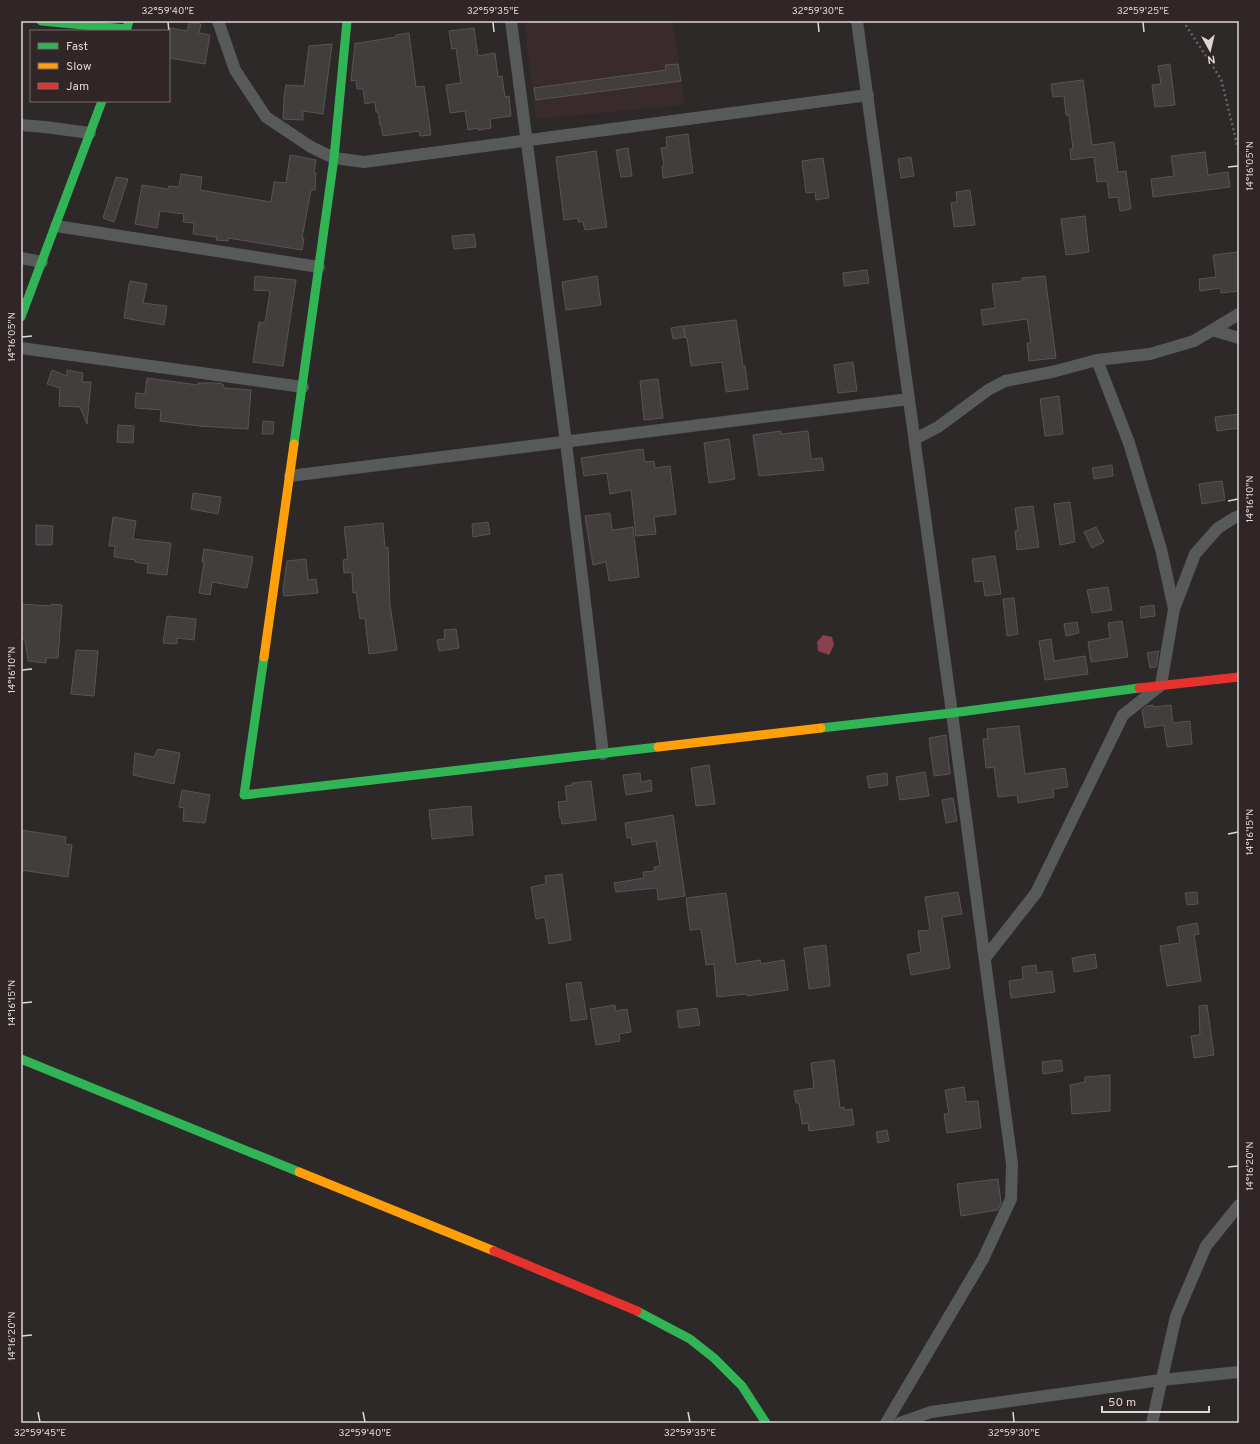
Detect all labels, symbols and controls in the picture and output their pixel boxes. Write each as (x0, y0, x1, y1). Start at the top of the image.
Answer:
text: 32°59'40"E (142, 5, 194, 18)
text: 32°59'35"E (467, 5, 519, 18)
text: 32°59'30"E (792, 5, 844, 18)
text: 32°59'25"E (1117, 5, 1169, 18)
legend (30, 30, 170, 102)
north arrow (1190, 30, 1230, 70)
text: Fast (66, 39, 88, 55)
text: N (1206, 51, 1216, 66)
text: Slow (66, 59, 92, 75)
text: Jam (66, 79, 89, 95)
text: 14°16'05"N (1244, 141, 1257, 191)
text: 14°16'05"N (6, 312, 19, 362)
text: 14°16'10"N (1244, 476, 1257, 522)
text: 14°16'10"N (6, 647, 19, 693)
text: 14°16'15"N (1244, 809, 1257, 855)
text: 14°16'15"N (6, 980, 19, 1026)
text: 14°16'20"N (1244, 1141, 1257, 1191)
text: 14°16'20"N (6, 1311, 19, 1361)
scale bar (1102, 1388, 1209, 1414)
text: 50 m (1108, 1395, 1136, 1411)
text: 32°59'45"E (14, 1427, 66, 1440)
text: 32°59'40"E (339, 1427, 391, 1440)
text: 32°59'35"E (664, 1427, 716, 1440)
text: 32°59'30"E (988, 1427, 1040, 1440)

